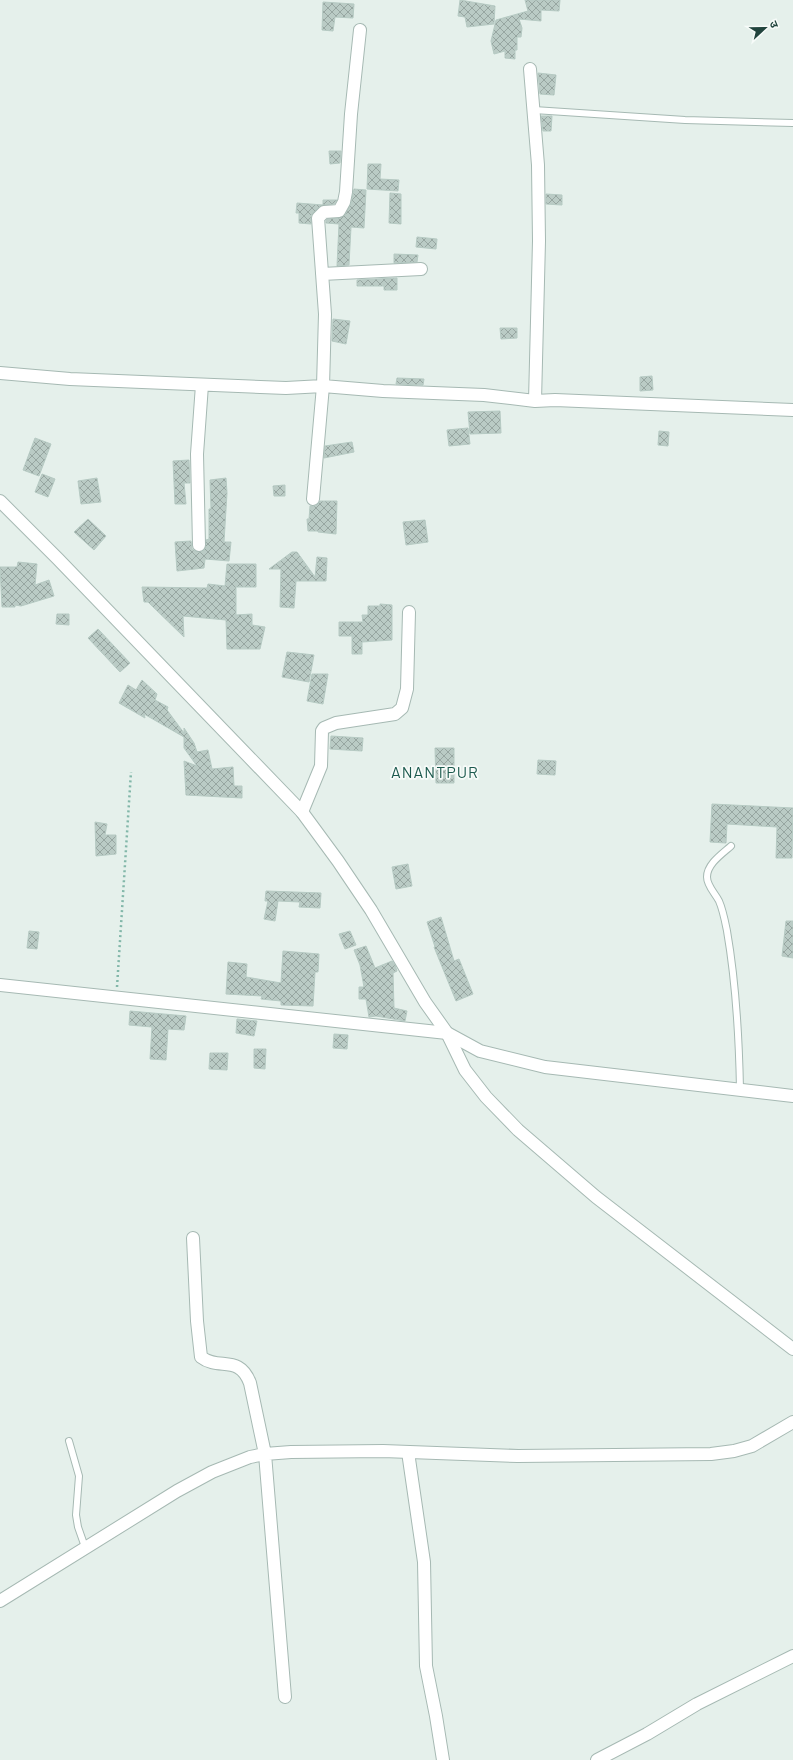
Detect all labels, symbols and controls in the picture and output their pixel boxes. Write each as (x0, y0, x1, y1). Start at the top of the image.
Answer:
north arrow (745, 8, 785, 48)
text: उ (768, 19, 782, 30)
district label: ANANTPUR (391, 762, 479, 781)

